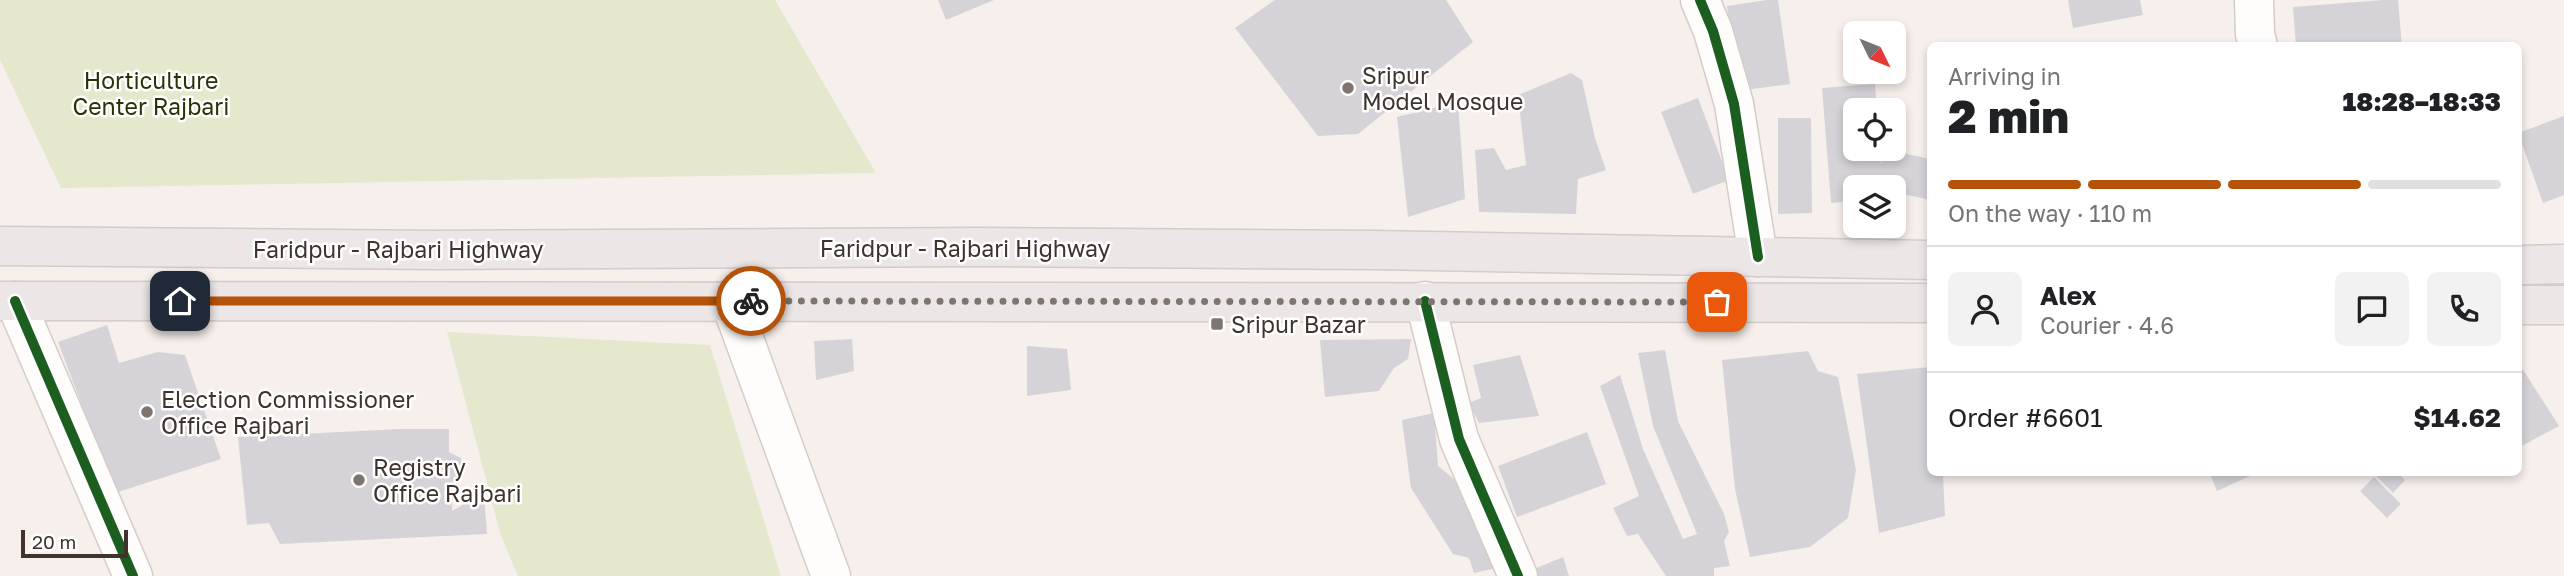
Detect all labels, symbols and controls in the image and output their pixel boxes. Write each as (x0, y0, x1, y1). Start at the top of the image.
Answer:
north arrow (1843, 21, 1906, 84)
map controls (1843, 21, 1906, 238)
place label: Sripur Model Mosque (1362, 61, 1523, 115)
text: Arriving in (1948, 62, 2061, 90)
park label: Horticulture Center Rajbari (73, 66, 230, 120)
marker: Sripur Model Mosque (1340, 80, 1356, 96)
text: 18:28–18:33 (2343, 86, 2501, 117)
text: 2 min (1948, 88, 2069, 143)
button: locate (1843, 98, 1906, 161)
button: layers (1843, 175, 1906, 238)
text: On the way · 110 m (1948, 199, 2152, 227)
street label: Faridpur - Rajbari Highway (820, 234, 1110, 262)
street label: Faridpur - Rajbari Highway (253, 235, 543, 263)
courier (716, 266, 786, 336)
pin (150, 271, 210, 331)
pin (1687, 272, 1747, 332)
button: person (1948, 272, 2022, 346)
button: chat (2335, 272, 2409, 346)
button: phone (2427, 272, 2501, 346)
text: Alex (2040, 280, 2097, 311)
icon: home (161, 282, 199, 320)
icon: bike (732, 282, 770, 320)
icon: bag (1698, 283, 1736, 321)
place label: Sripur Bazar (1231, 310, 1366, 338)
text: Courier · 4.6 (2040, 311, 2174, 339)
marker: Sripur Bazar (1209, 316, 1225, 332)
place label: Election Commissioner Office Rajbari (161, 385, 414, 439)
text: Order #6601 (1948, 402, 2103, 433)
text: $14.62 (2413, 402, 2501, 433)
marker: Election Commissioner Office Rajbari (139, 404, 155, 420)
place label: Registry Office Rajbari (373, 453, 522, 507)
marker: Registry Office Rajbari (351, 472, 367, 488)
scale bar (21, 527, 128, 559)
text: 20 m (32, 530, 76, 553)

